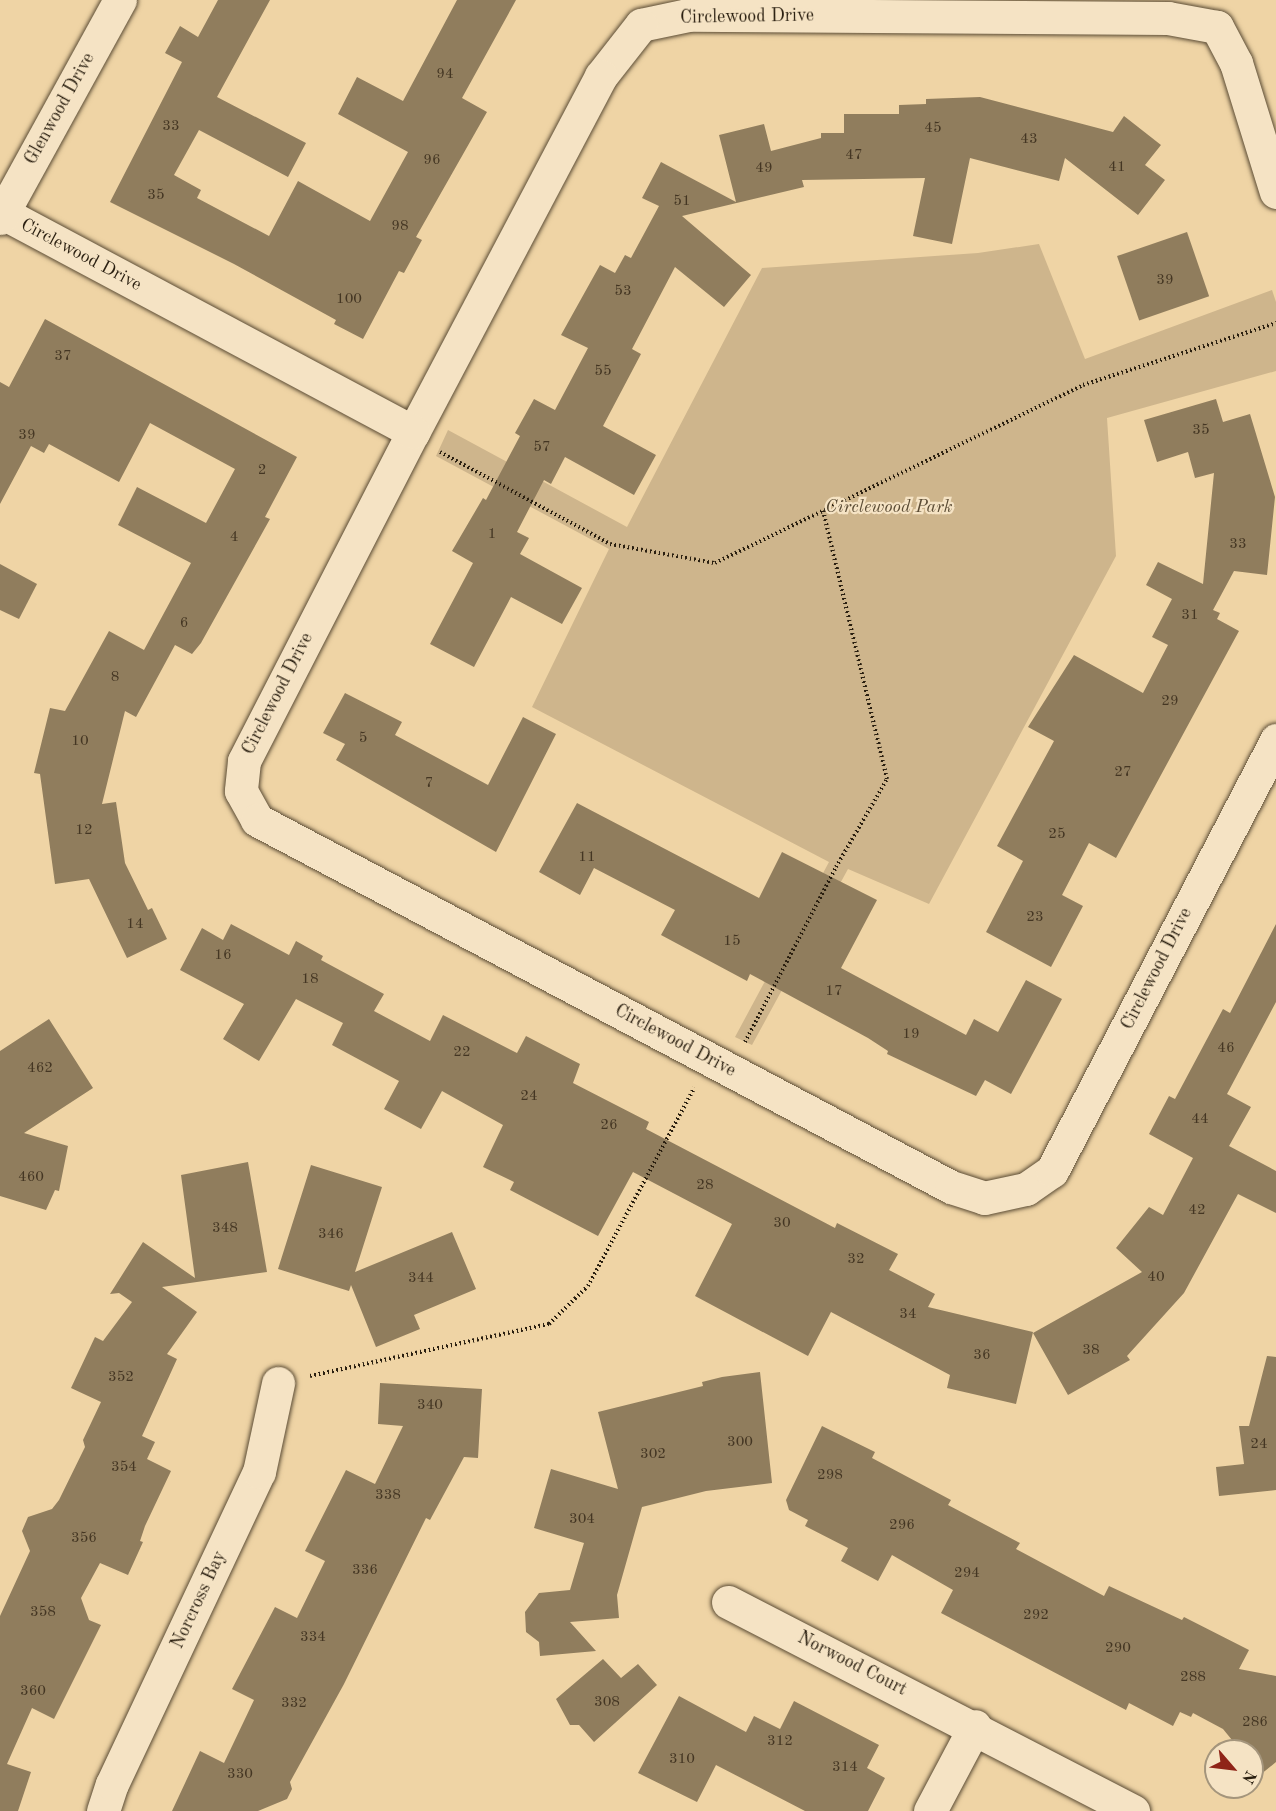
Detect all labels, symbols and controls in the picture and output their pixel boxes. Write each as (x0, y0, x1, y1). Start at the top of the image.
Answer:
street label: Circlewood Drive (680, 5, 814, 29)
street label: Glenwood Drive (20, 49, 100, 169)
house number: 94 (436, 66, 454, 84)
house number: 33 (162, 118, 180, 136)
house number: 45 (924, 120, 942, 138)
house number: 43 (1020, 131, 1038, 149)
house number: 47 (845, 147, 863, 165)
house number: 96 (423, 152, 441, 170)
house number: 41 (1108, 159, 1126, 177)
house number: 49 (755, 160, 773, 178)
house number: 35 (147, 187, 165, 205)
house number: 51 (673, 193, 691, 211)
street label: Circlewood Drive (17, 214, 145, 296)
house number: 98 (391, 218, 409, 236)
house number: 39 (1156, 272, 1174, 290)
house number: 53 (614, 283, 632, 301)
house number: 100 (336, 291, 362, 309)
house number: 37 (54, 348, 72, 366)
house number: 55 (594, 363, 612, 381)
house number: 35 (1192, 422, 1210, 440)
house number: 39 (18, 427, 36, 445)
house number: 57 (533, 439, 551, 457)
house number: 2 (258, 462, 266, 480)
park label: Circlewood Park (825, 496, 953, 518)
house number: 1 (488, 526, 496, 544)
house number: 4 (230, 529, 238, 547)
house number: 33 (1229, 536, 1247, 554)
house number: 31 (1181, 607, 1199, 625)
house number: 6 (180, 615, 188, 633)
street label: Circlewood Drive (238, 629, 318, 759)
house number: 8 (111, 669, 119, 687)
house number: 29 (1161, 693, 1179, 711)
house number: 5 (359, 730, 367, 748)
house number: 10 (71, 733, 89, 751)
house number: 27 (1114, 764, 1132, 782)
house number: 7 (425, 775, 433, 793)
house number: 12 (75, 822, 93, 840)
house number: 25 (1048, 826, 1066, 844)
house number: 11 (578, 849, 596, 867)
street label: Circlewood Drive (1117, 904, 1197, 1034)
house number: 23 (1026, 909, 1044, 927)
house number: 14 (126, 916, 144, 934)
house number: 15 (723, 933, 741, 951)
house number: 16 (214, 947, 232, 965)
house number: 18 (301, 971, 319, 989)
house number: 17 (825, 983, 843, 1001)
street label: Circlewood Drive (611, 1000, 739, 1082)
house number: 19 (902, 1026, 920, 1044)
house number: 46 (1217, 1040, 1235, 1058)
house number: 22 (453, 1044, 471, 1062)
house number: 462 (27, 1060, 53, 1078)
house number: 24 (520, 1088, 538, 1106)
house number: 44 (1191, 1111, 1209, 1129)
house number: 26 (600, 1117, 618, 1135)
house number: 460 (18, 1169, 44, 1187)
house number: 28 (696, 1177, 714, 1195)
house number: 42 (1188, 1202, 1206, 1220)
house number: 30 (773, 1215, 791, 1233)
house number: 348 (212, 1220, 238, 1238)
house number: 346 (318, 1226, 344, 1244)
house number: 32 (847, 1251, 865, 1269)
house number: 40 (1147, 1269, 1165, 1287)
house number: 344 (408, 1270, 434, 1288)
house number: 34 (899, 1306, 917, 1324)
house number: 38 (1082, 1342, 1100, 1360)
house number: 36 (973, 1347, 991, 1365)
house number: 352 (108, 1369, 134, 1387)
house number: 340 (417, 1397, 443, 1415)
house number: 300 (727, 1434, 753, 1452)
house number: 24 (1250, 1436, 1268, 1454)
house number: 302 (640, 1446, 666, 1464)
house number: 354 (111, 1459, 137, 1477)
house number: 298 (817, 1467, 843, 1485)
house number: 338 (375, 1487, 401, 1505)
house number: 304 (569, 1511, 595, 1529)
house number: 296 (889, 1517, 915, 1535)
house number: 356 (71, 1530, 97, 1548)
street label: Norcross Bay (167, 1548, 231, 1652)
house number: 336 (352, 1562, 378, 1580)
house number: 294 (954, 1565, 980, 1583)
house number: 358 (30, 1604, 56, 1622)
house number: 292 (1023, 1607, 1049, 1625)
street label: Norwood Court (794, 1627, 910, 1701)
house number: 334 (300, 1629, 326, 1647)
house number: 290 (1105, 1640, 1131, 1658)
house number: 288 (1180, 1669, 1206, 1687)
house number: 360 (20, 1683, 46, 1701)
house number: 308 (594, 1694, 620, 1712)
house number: 332 (281, 1695, 307, 1713)
house number: 286 (1242, 1714, 1268, 1732)
house number: 312 (767, 1733, 793, 1751)
north arrow (1204, 1739, 1264, 1799)
house number: 310 (669, 1751, 695, 1769)
house number: 314 (832, 1759, 858, 1777)
house number: 330 (227, 1766, 253, 1784)
text: N (1238, 1767, 1258, 1786)

